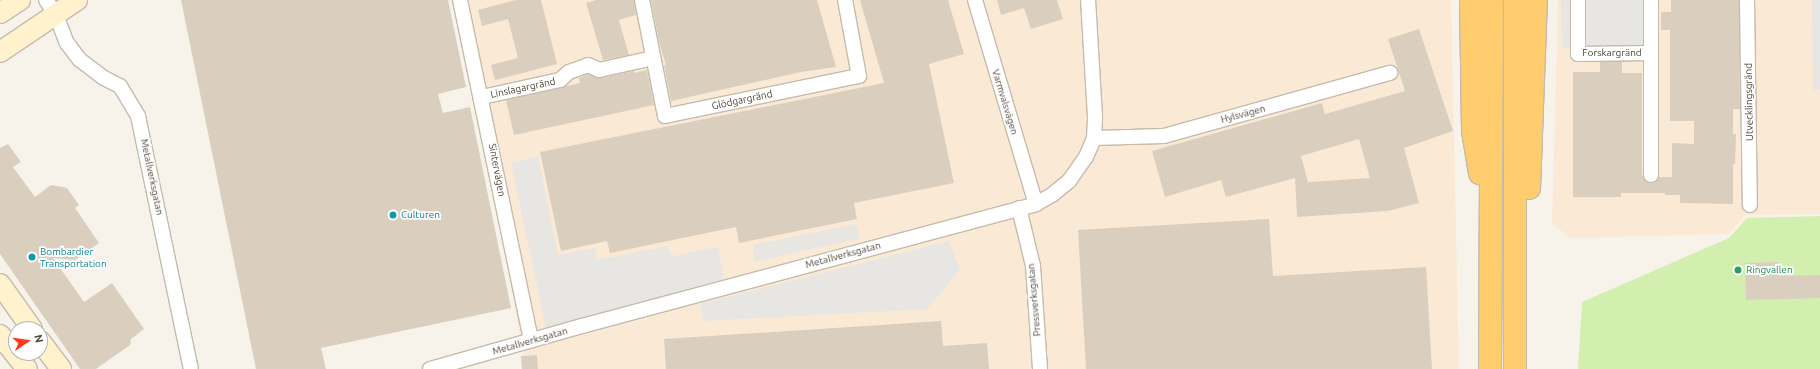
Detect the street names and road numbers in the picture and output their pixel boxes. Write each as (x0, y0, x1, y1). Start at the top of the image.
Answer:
street label: Forskargränd (1582, 47, 1642, 59)
street label: Utvecklingsgränd (1742, 63, 1756, 141)
street label: Varmvalsvägen (989, 68, 1021, 136)
street label: Linslagargränd (489, 75, 557, 101)
street label: Glödgargränd (711, 88, 773, 112)
street label: Hylsvägen (1219, 102, 1267, 126)
street label: Metallverksgatan (138, 138, 166, 216)
street label: Sintervägen (486, 142, 508, 198)
street label: Metallverksgatan (804, 239, 882, 271)
street label: Pressverksgatan (1025, 263, 1043, 337)
street label: Metallverksgatan (491, 325, 569, 357)

